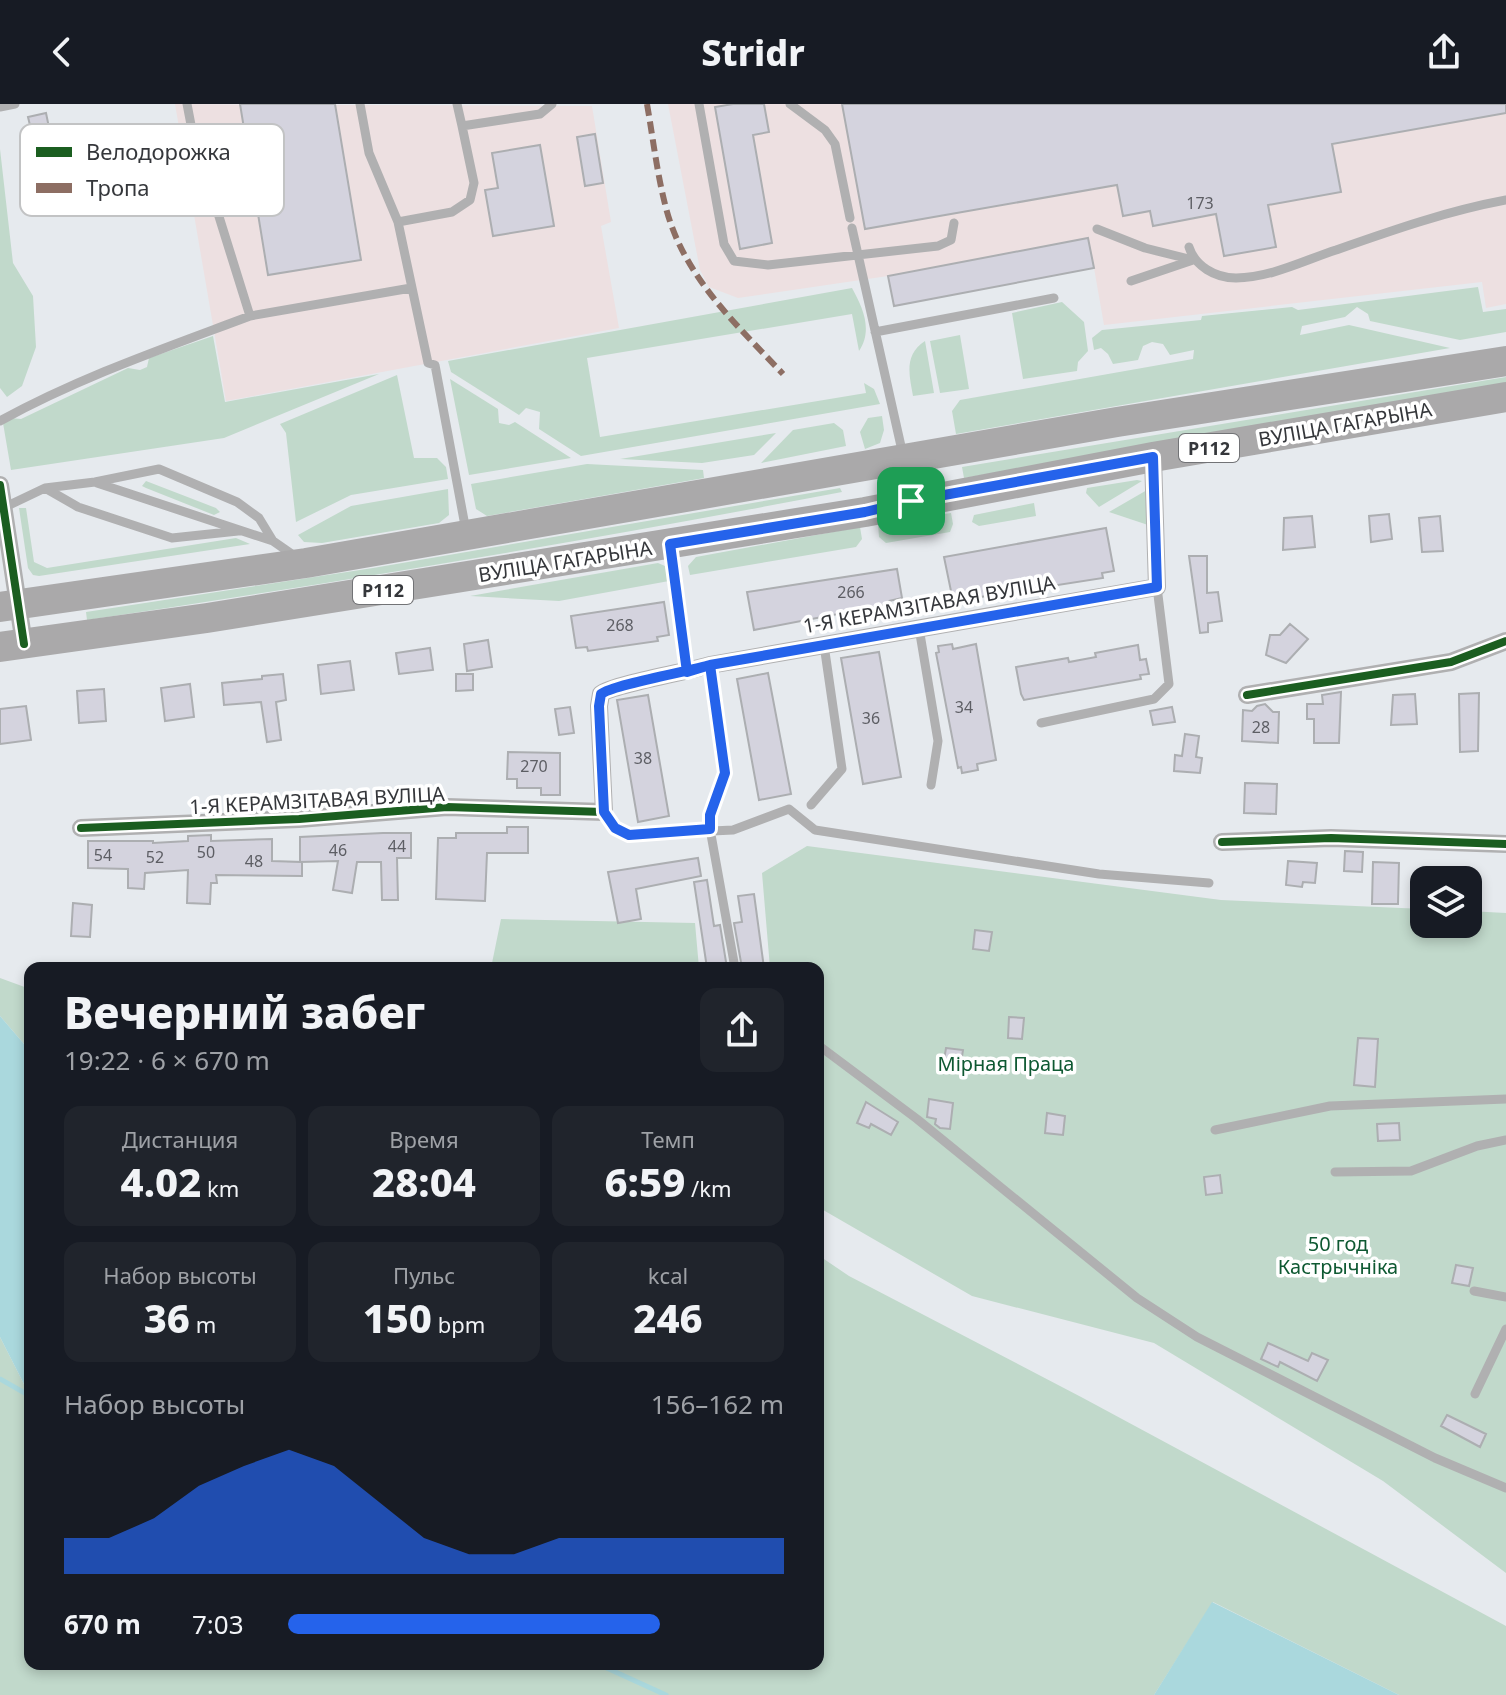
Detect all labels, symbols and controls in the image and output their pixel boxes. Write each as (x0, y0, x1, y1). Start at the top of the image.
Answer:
text: Stridr (701, 28, 805, 77)
icon: back (40, 30, 84, 74)
icon: share (1422, 30, 1466, 74)
legend (20, 124, 284, 216)
text: Велодорожка (86, 136, 231, 166)
text: Тропа (86, 172, 150, 202)
house number: 173 (1186, 192, 1214, 214)
street label: ВУЛІЦА ГАГАРЫНА (1256, 395, 1434, 453)
road number: Р112 (1179, 434, 1239, 462)
pin (877, 467, 945, 535)
icon: arrive (889, 479, 933, 523)
street label: ВУЛІЦА ГАГАРЫНА (476, 534, 654, 588)
street label: 1-Я КЕРАМЗІТАВАЯ ВУЛІЦА (801, 568, 1057, 639)
road number: Р112 (353, 576, 413, 604)
house number: 266 (837, 581, 865, 603)
house number: 268 (606, 614, 634, 636)
house number: 34 (955, 696, 973, 718)
house number: 36 (862, 707, 880, 729)
house number: 28 (1252, 716, 1270, 738)
house number: 38 (634, 747, 652, 769)
house number: 270 (520, 755, 548, 777)
street label: 1-Я КЕРАМЗІТАВАЯ ВУЛІЦА (189, 780, 446, 820)
house number: 44 (388, 835, 406, 857)
house number: 46 (329, 839, 347, 861)
house number: 50 (197, 841, 215, 863)
house number: 54 (94, 844, 112, 866)
house number: 52 (146, 846, 164, 868)
house number: 48 (245, 850, 263, 872)
map controls (1410, 866, 1482, 938)
button: layers (1410, 866, 1482, 938)
text: Вечерний забег (64, 982, 425, 1042)
button: share (700, 988, 784, 1072)
text: 19:22 · 6 × 670 m (64, 1042, 270, 1078)
park label: Мірная Праца (938, 1050, 1074, 1077)
text: Дистанция (122, 1124, 238, 1154)
text: Время (389, 1124, 459, 1154)
text: Темп (641, 1124, 695, 1154)
text: 4.02 (121, 1154, 201, 1209)
text: 28:04 (372, 1154, 476, 1209)
text: 6:59 (605, 1154, 685, 1209)
text: km (201, 1173, 239, 1203)
text: /km (685, 1173, 732, 1203)
park label: 50 год Кастрычніка (1278, 1230, 1398, 1280)
text: Набор высоты (103, 1260, 257, 1290)
text: Пульс (393, 1260, 455, 1290)
text: kcal (648, 1260, 688, 1290)
text: 36 (144, 1290, 190, 1345)
text: 150 (363, 1290, 432, 1345)
text: 246 (633, 1290, 703, 1345)
text: m (190, 1309, 216, 1339)
text: bpm (432, 1309, 485, 1339)
text: Набор высоты (64, 1386, 245, 1422)
text: 156–162 m (651, 1386, 784, 1422)
text: 670 m (64, 1606, 141, 1642)
text: 7:03 (192, 1606, 244, 1642)

